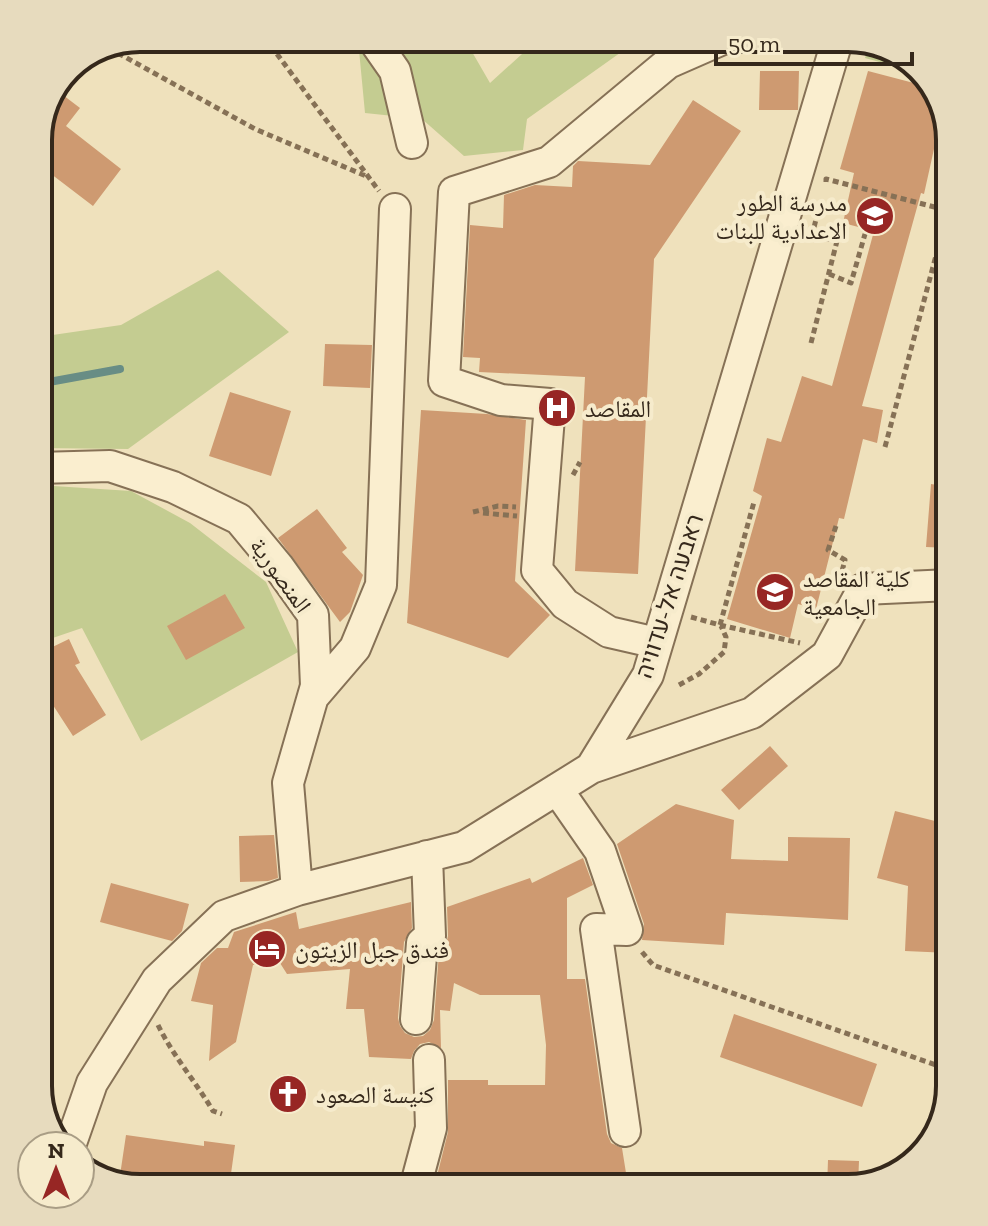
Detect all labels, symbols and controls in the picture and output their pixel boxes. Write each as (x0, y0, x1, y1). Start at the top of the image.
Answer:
scale bar (716, 16, 912, 66)
text: 50 m (728, 29, 781, 58)
place label: مدرسة الطور الاعدادية للبنات (716, 188, 847, 245)
school or university icon: مدرسة الطور الاعدادية للبنات (854, 195, 896, 237)
hospital icon: المقاصد (536, 387, 578, 429)
place label: المقاصد (585, 394, 651, 423)
street label: ראבעה אל-עדוויה (629, 510, 709, 682)
street label: المنصورية (244, 532, 318, 618)
place label: كلية المقاصد الجامعية (803, 564, 910, 621)
school or university icon: كلية المقاصد الجامعية (754, 571, 796, 613)
hotel icon: فندق جبل الزيتون (246, 928, 288, 970)
place label: فندق جبل الزيتون (295, 935, 449, 964)
church icon: كنيسة الصعود (267, 1073, 309, 1115)
place label: كنيسة الصعود (316, 1080, 434, 1109)
north arrow (16, 1130, 96, 1210)
text: N (48, 1137, 65, 1164)

